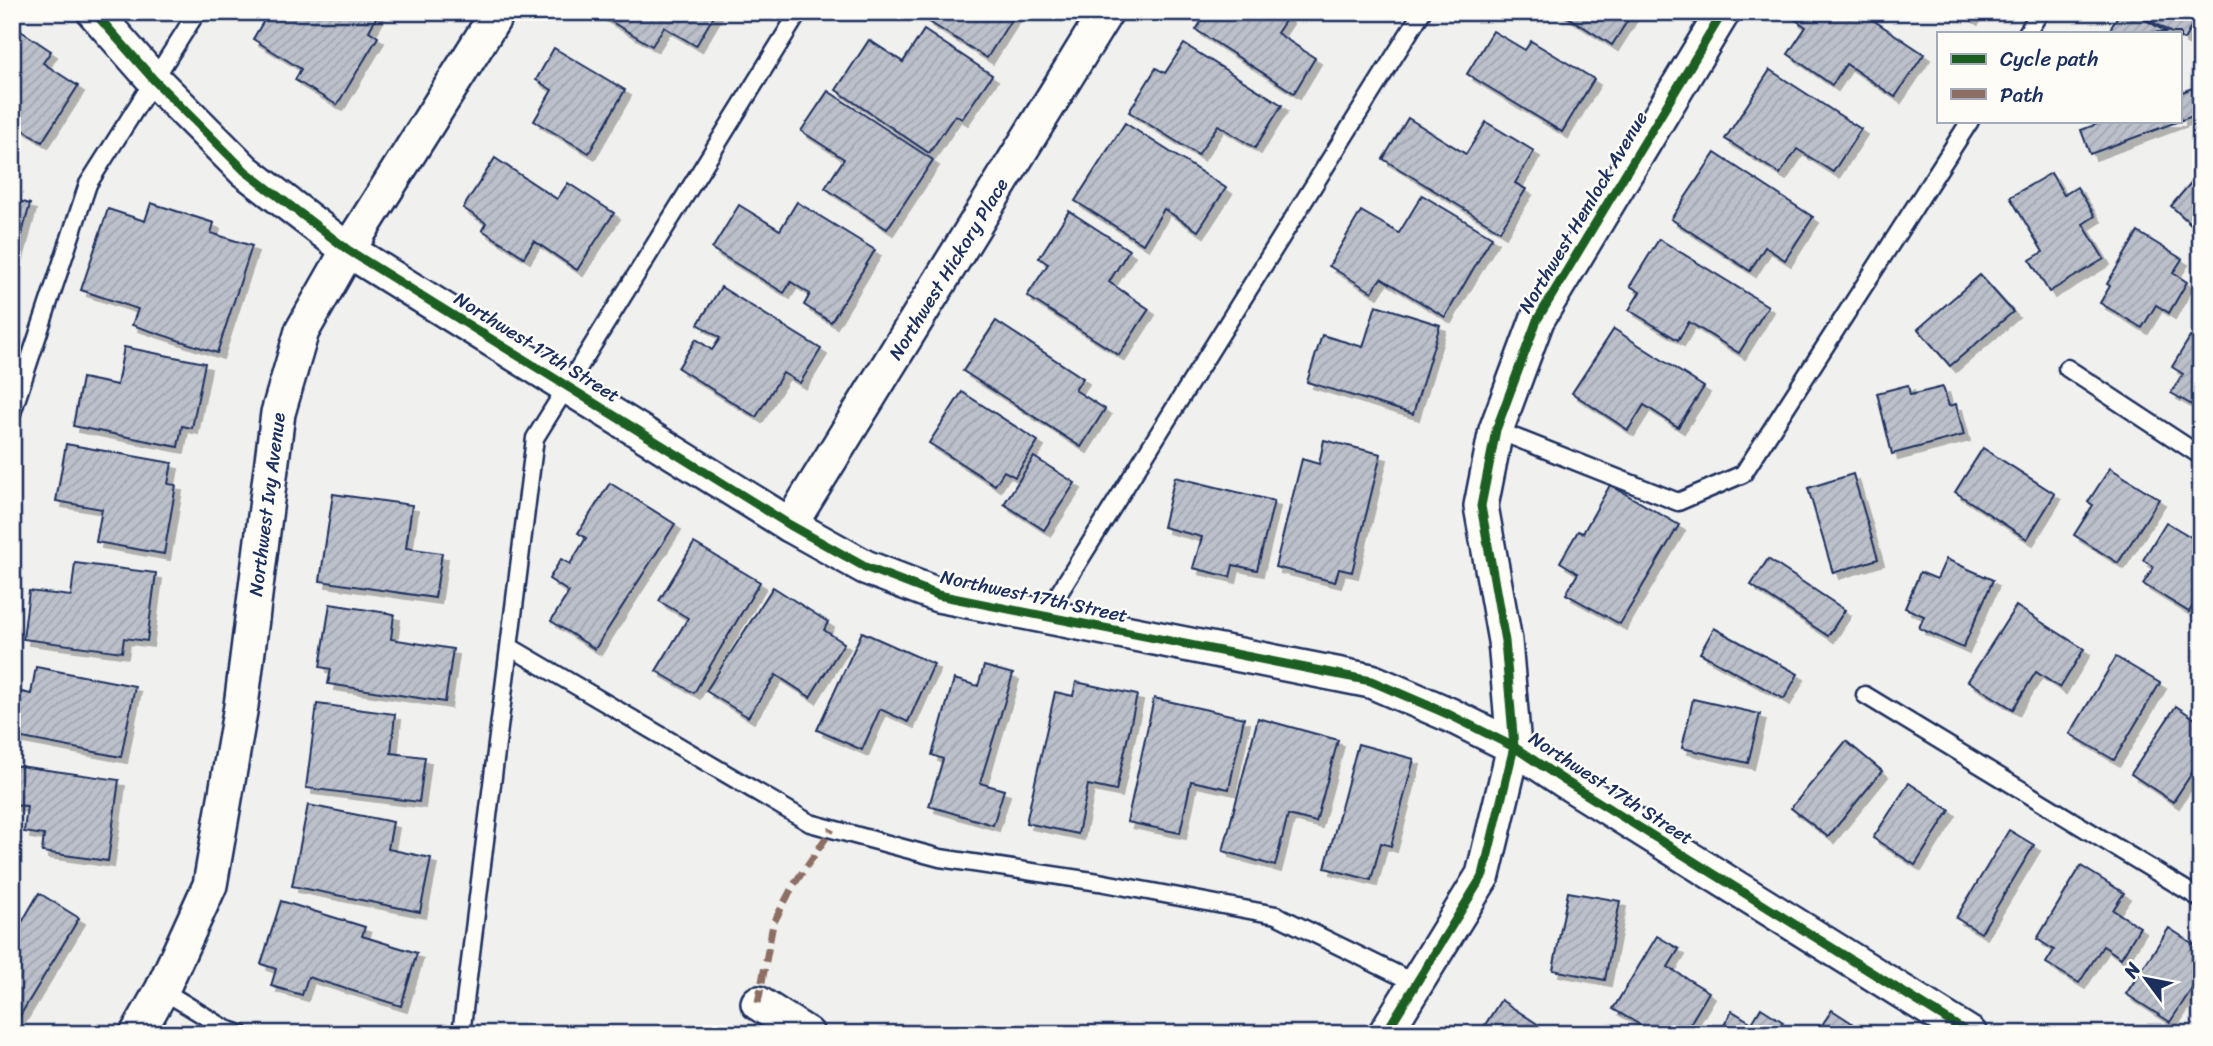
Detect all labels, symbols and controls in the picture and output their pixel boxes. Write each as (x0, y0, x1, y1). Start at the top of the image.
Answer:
legend (1937, 32, 2182, 122)
text: Cycle path (2000, 40, 2099, 78)
text: Path (2000, 76, 2043, 114)
street label: Northwest Hemlock Avenue (1509, 104, 1657, 320)
street label: Northwest Hickory Place (879, 171, 1017, 366)
street label: Northwest 17th Street (447, 283, 627, 411)
street label: Northwest Ivy Avenue (239, 410, 294, 598)
street label: Northwest 17th Street (937, 560, 1131, 632)
street label: Northwest 17th Street (1522, 722, 1700, 854)
north arrow (2112, 944, 2182, 1014)
text: N (2114, 955, 2150, 985)

